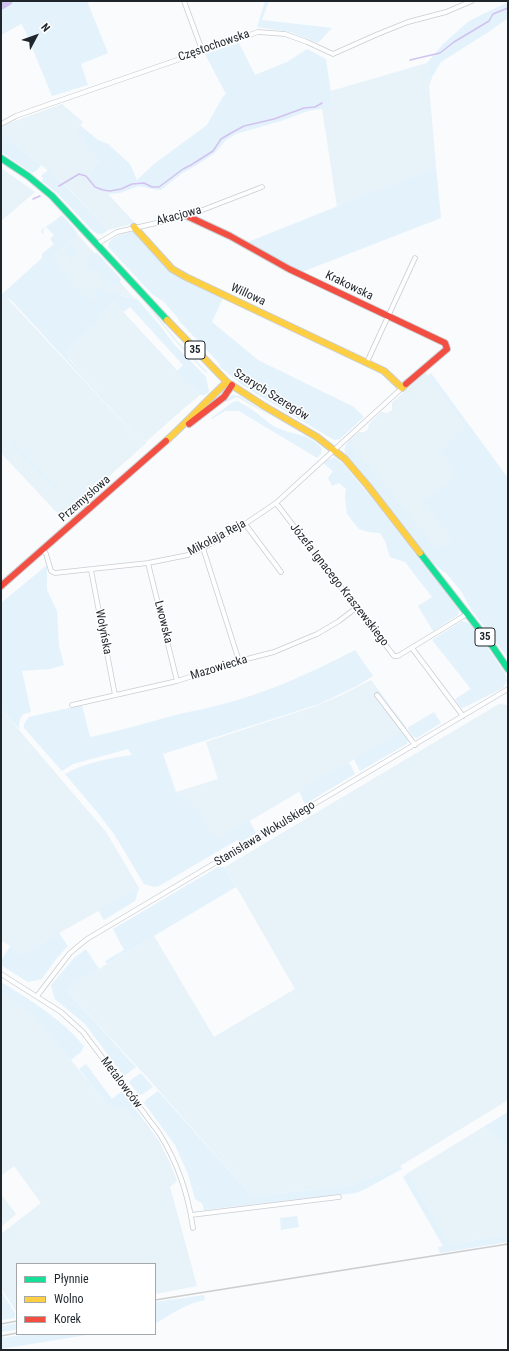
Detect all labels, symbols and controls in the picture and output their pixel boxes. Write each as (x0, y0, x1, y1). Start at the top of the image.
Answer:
north arrow (16, 16, 56, 56)
text: N (38, 21, 53, 35)
street label: Częstochowska (177, 27, 251, 65)
street label: Akacjowa (155, 203, 203, 229)
street label: Krakowska (323, 268, 375, 304)
street label: Willowa (228, 281, 268, 309)
road number: 35 (185, 341, 205, 359)
street label: Szarych Szeregów (231, 366, 311, 424)
street label: Przemysłowa (56, 473, 114, 525)
street label: Mikołaja Reja (186, 517, 248, 559)
street label: Józefa Ignacego Kraszewskiego (286, 521, 392, 649)
street label: Lwowska (151, 599, 175, 645)
street label: Wołyńska (92, 608, 114, 656)
road number: 35 (475, 628, 495, 646)
street label: Mazowiecka (189, 653, 249, 683)
street label: Stanisława Wokulskiego (212, 798, 318, 870)
street label: Metalowców (97, 1055, 145, 1111)
legend (16, 1263, 156, 1335)
text: Płynnie (54, 1272, 89, 1286)
text: Wolno (54, 1292, 84, 1306)
text: Korek (54, 1312, 81, 1326)

